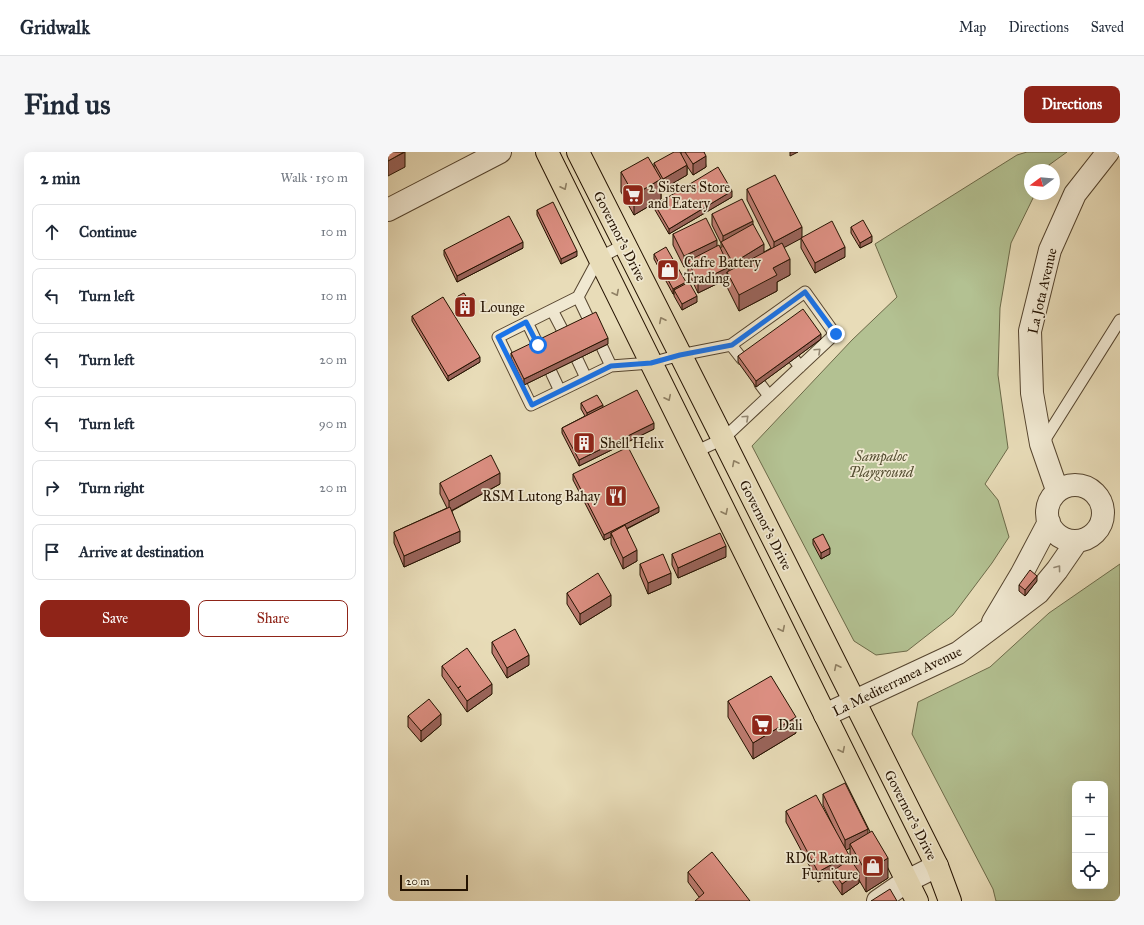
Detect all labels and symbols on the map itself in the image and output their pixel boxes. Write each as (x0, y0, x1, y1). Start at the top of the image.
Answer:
north arrow (1024, 164, 1060, 200)
place label: 2 Sisters Store and Eatery (648, 179, 730, 212)
supermarket icon: 2 Sisters Store and Eatery (620, 182, 646, 208)
one-way arrow (559, 183, 567, 190)
street label: Governor's Drive (590, 188, 650, 284)
street label: La Jota Avenue (1024, 246, 1062, 336)
place label: Cafre Battery Trading (684, 254, 761, 287)
shop icon: Cafre Battery Trading (655, 257, 681, 283)
one-way arrow (611, 289, 619, 296)
building icon: Lounge (452, 294, 478, 320)
place label: Lounge (480, 299, 525, 316)
one-way arrow (659, 317, 667, 324)
route end (827, 325, 845, 343)
route start (529, 336, 547, 354)
one-way arrow (813, 348, 821, 355)
one-way arrow (663, 394, 671, 401)
one-way arrow (741, 415, 749, 422)
building icon: Shell Helix (571, 430, 597, 456)
place label: Shell Helix (600, 435, 665, 452)
park label: Sampaloc Playground (849, 448, 915, 481)
one-way arrow (732, 459, 740, 467)
street label: Governor's Drive (736, 477, 796, 573)
restaurant icon: RSM Lutong Bahay (603, 483, 629, 509)
place label: RSM Lutong Bahay (482, 488, 600, 505)
one-way arrow (720, 508, 727, 515)
one-way arrow (1054, 565, 1061, 572)
one-way arrow (777, 624, 785, 632)
street label: La Mediterranea Avenue (830, 643, 965, 720)
one-way arrow (834, 663, 842, 671)
supermarket icon: Dali (749, 712, 775, 738)
place label: Dali (778, 717, 803, 734)
one-way arrow (837, 746, 845, 754)
street label: Governor's Drive (881, 767, 941, 863)
place label: RDC Rattan Furniture (785, 850, 858, 883)
shop icon: RDC Rattan Furniture (860, 853, 886, 879)
scale bar (400, 873, 468, 892)

